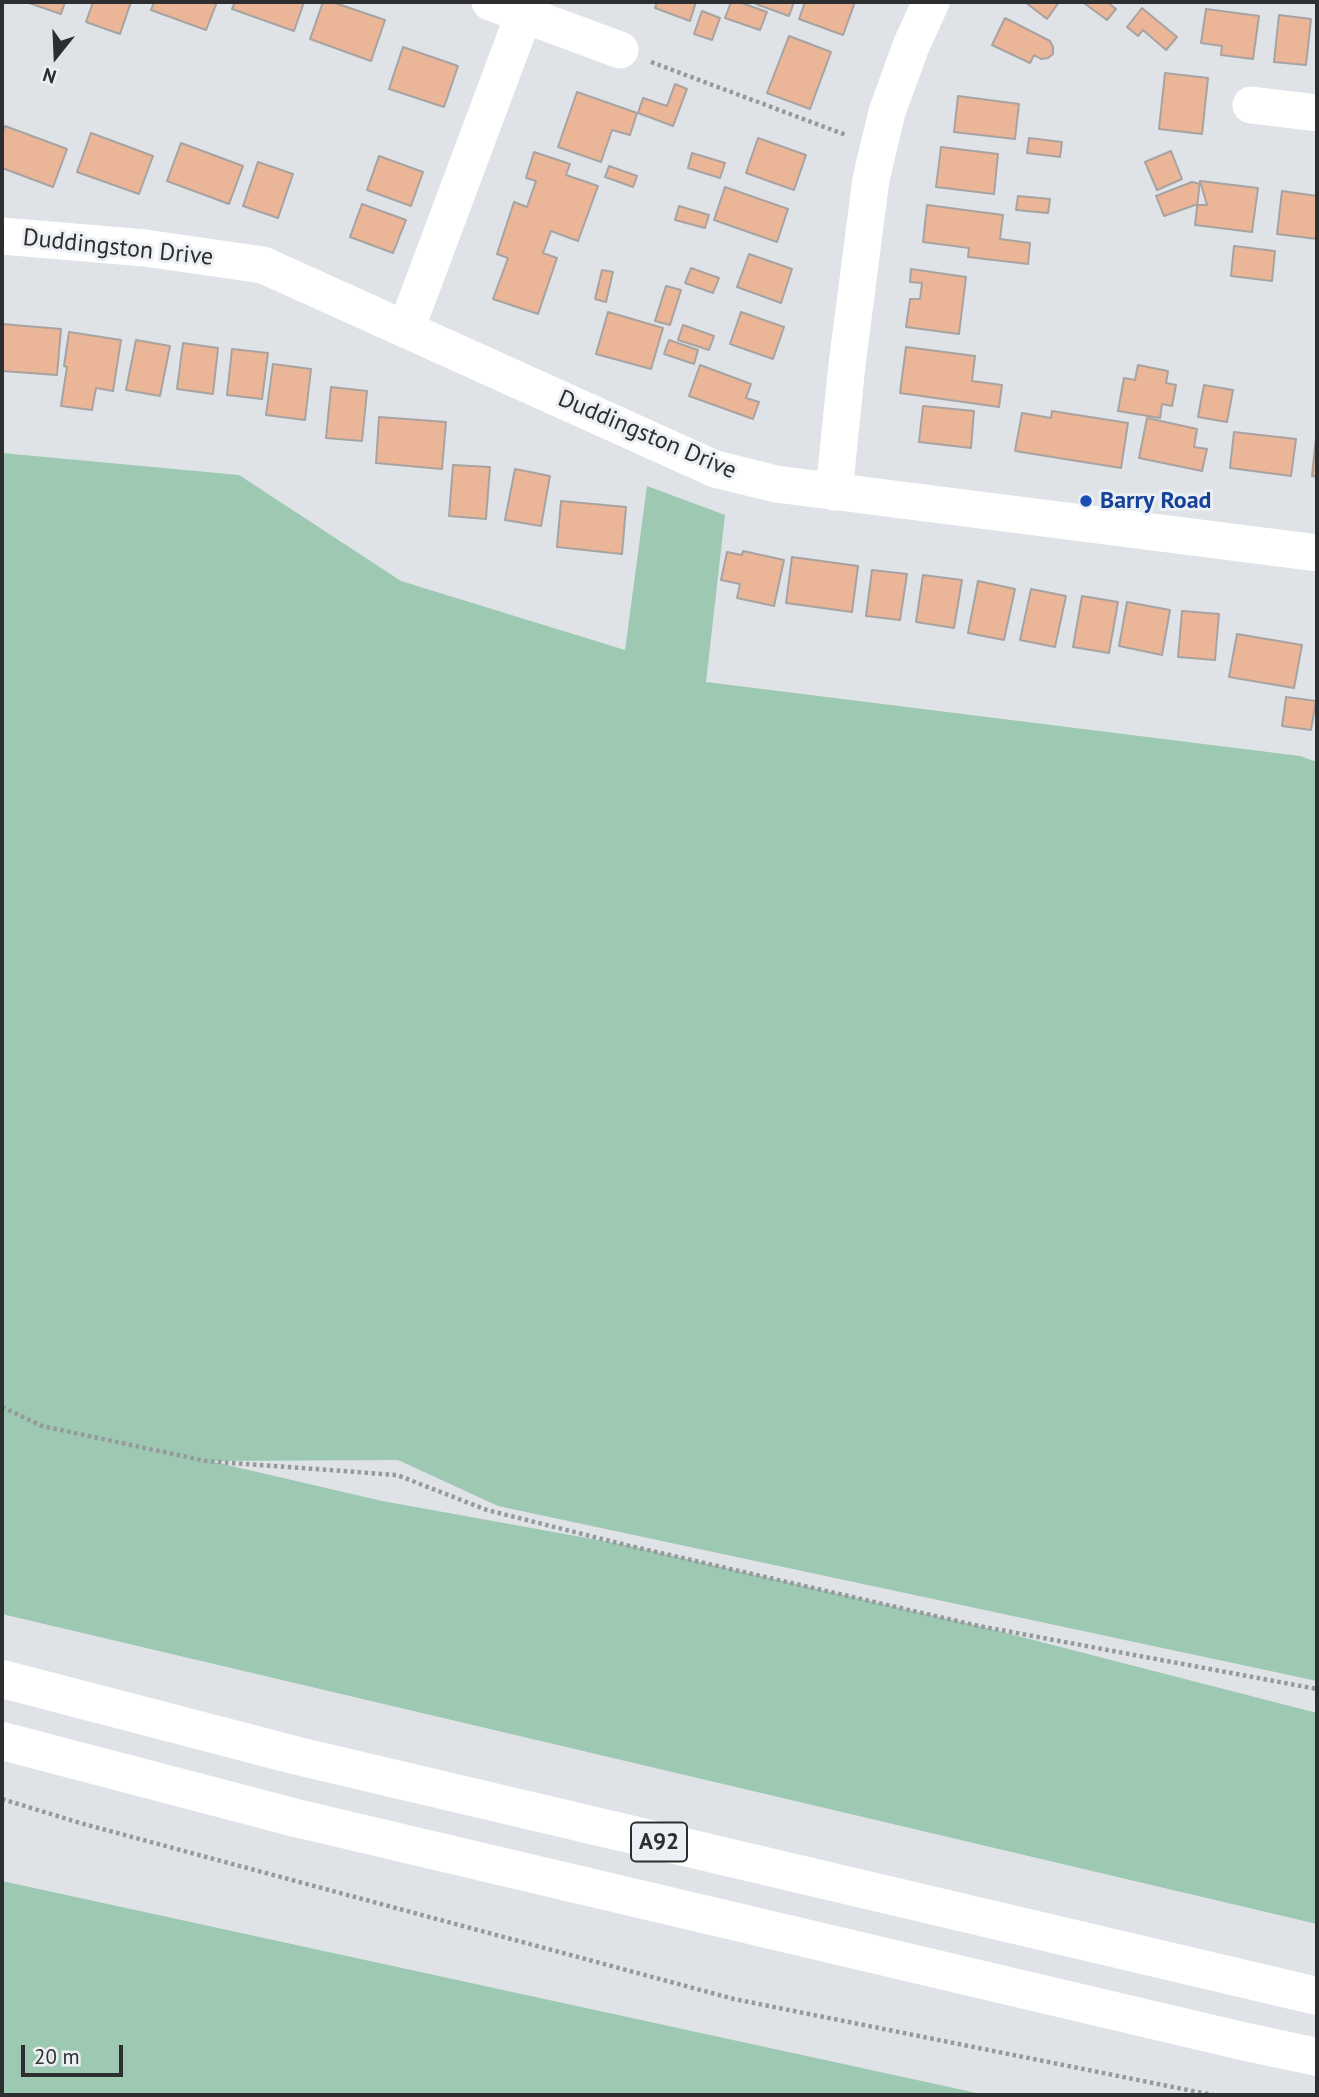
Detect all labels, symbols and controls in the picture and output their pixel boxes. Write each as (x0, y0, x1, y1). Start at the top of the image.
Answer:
north arrow (21, 21, 91, 91)
text: N (40, 63, 59, 89)
street label: Duddingston Drive (21, 224, 215, 272)
street label: Duddingston Drive (553, 384, 741, 486)
place label: Barry Road (1100, 487, 1212, 515)
marker: Barry Road (1078, 493, 1094, 509)
road number: A92 (631, 1823, 687, 1862)
scale bar (24, 2030, 126, 2074)
text: 20 m (34, 2043, 80, 2070)

